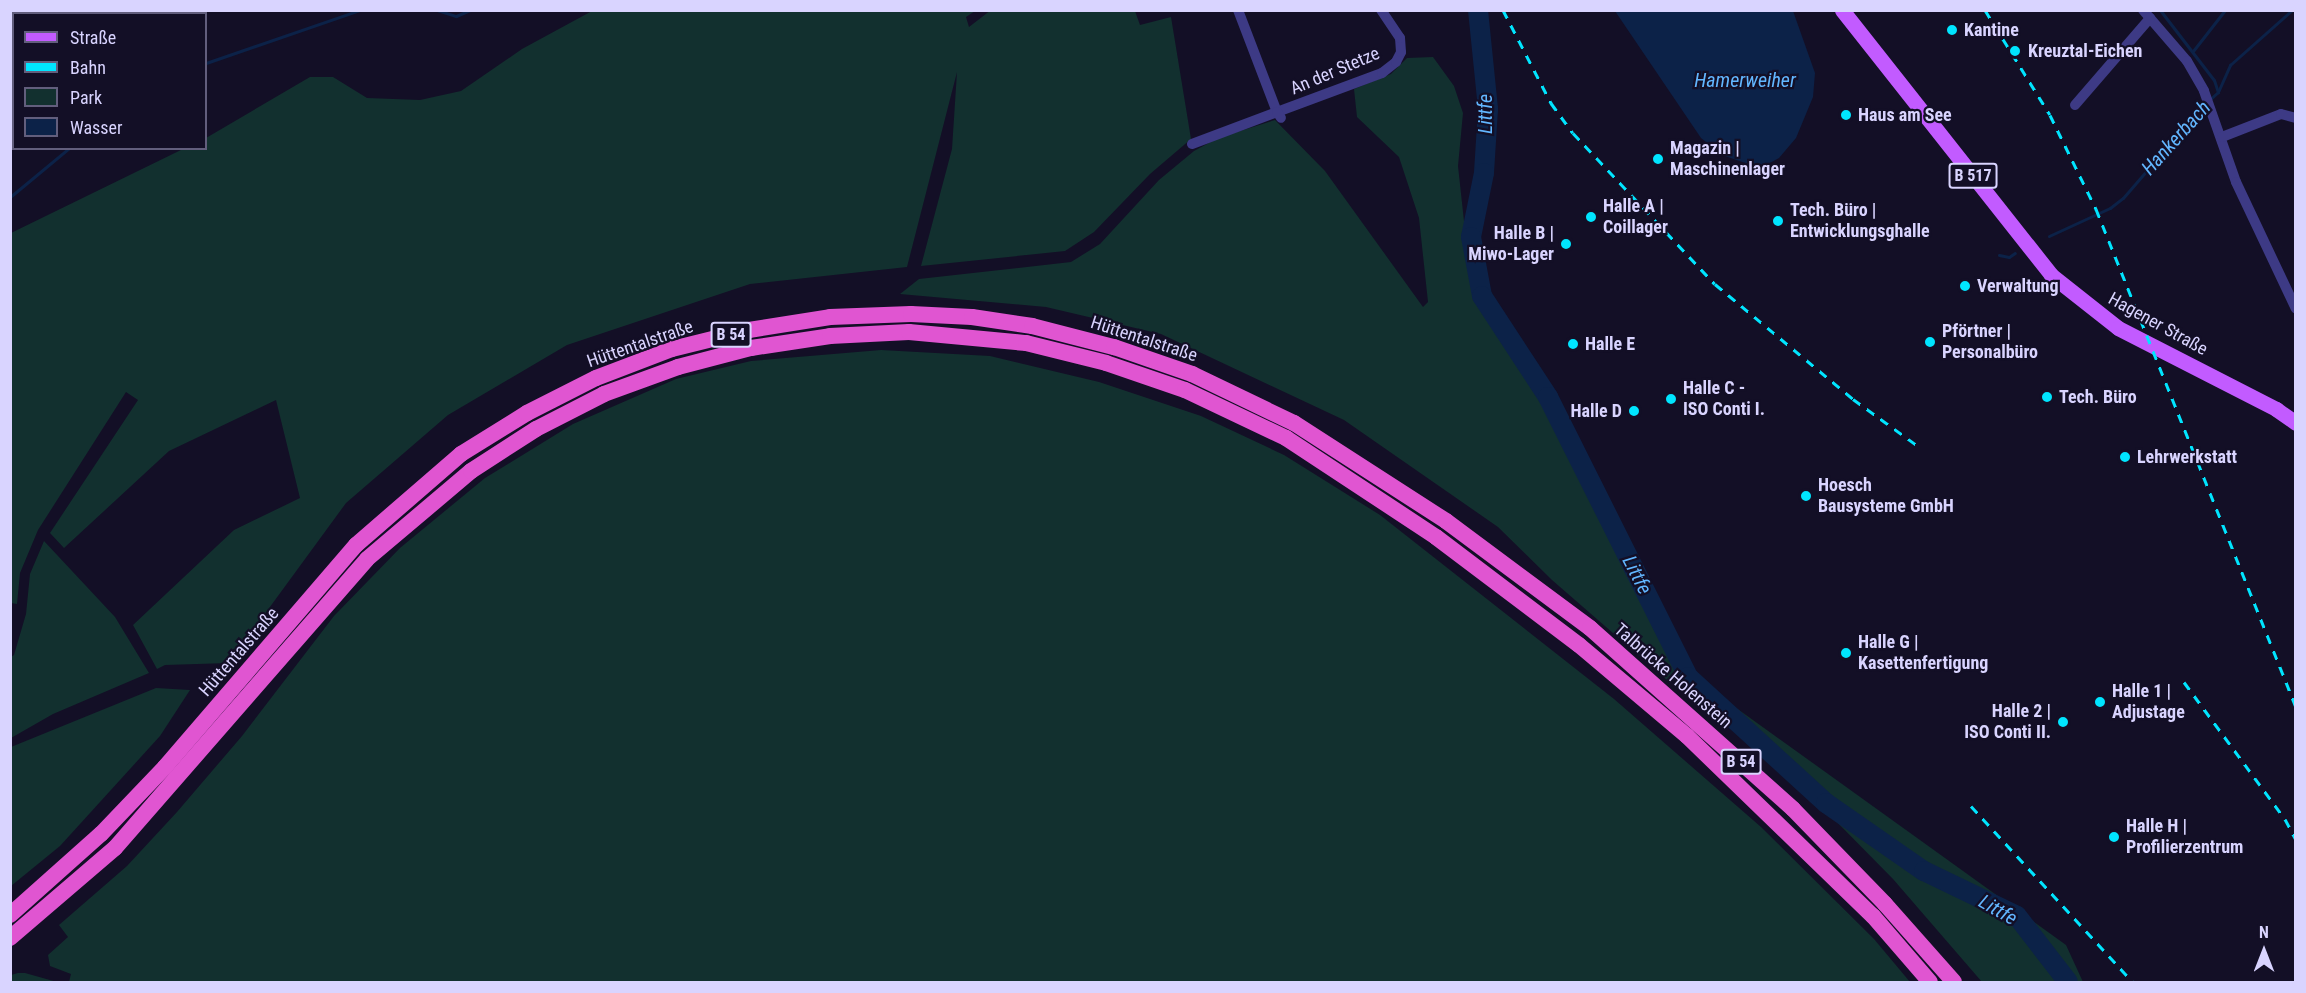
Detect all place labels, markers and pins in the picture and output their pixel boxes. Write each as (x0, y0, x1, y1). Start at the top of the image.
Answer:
place label: Kantine (1964, 19, 2019, 41)
marker: Kantine (1945, 23, 1959, 37)
place label: Kreuztal-Eichen (2028, 40, 2142, 62)
marker: Kreuztal-Eichen (2006, 42, 2024, 60)
place label: Haus am See (1858, 104, 1952, 126)
marker: Haus am See (1839, 108, 1853, 122)
place label: Magazin | Maschinenlager (1670, 138, 1785, 180)
marker: Magazin | Maschinenlager (1651, 152, 1665, 166)
place label: Halle A | Coillager (1603, 196, 1668, 238)
place label: Tech. Büro | Entwicklungsghalle (1790, 200, 1930, 242)
marker: Halle A | Coillager (1584, 210, 1598, 224)
marker: Tech. Büro | Entwicklungsghalle (1771, 214, 1785, 228)
place label: Halle B | Miwo-Lager (1468, 223, 1554, 266)
marker: Halle B | Miwo-Lager (1559, 237, 1573, 251)
place label: Verwaltung (1977, 275, 2058, 297)
marker: Verwaltung (1958, 279, 1972, 293)
place label: Pförtner | Personalbüro (1942, 321, 2038, 364)
place label: Halle E (1585, 333, 1635, 355)
marker: Pförtner | Personalbüro (1923, 335, 1937, 349)
marker: Halle E (1566, 337, 1580, 351)
place label: Halle C - ISO Conti I. (1683, 378, 1765, 420)
place label: Tech. Büro (2059, 386, 2137, 408)
marker: Tech. Büro (2040, 390, 2054, 404)
marker: Halle C - ISO Conti I. (1664, 392, 1678, 406)
place label: Halle D (1570, 400, 1622, 422)
marker: Halle D (1627, 404, 1641, 418)
place label: Lehrwerkstatt (2137, 446, 2237, 468)
marker: Lehrwerkstatt (2118, 450, 2132, 464)
place label: Hoesch Bausysteme GmbH (1818, 475, 1954, 518)
marker: Hoesch Bausysteme GmbH (1799, 489, 1813, 503)
place label: Halle G | Kasettenfertigung (1858, 632, 1988, 674)
marker: Halle G | Kasettenfertigung (1839, 646, 1853, 660)
place label: Halle 1 | Adjustage (2112, 681, 2185, 724)
marker: Halle 1 | Adjustage (2093, 695, 2107, 709)
place label: Halle 2 | ISO Conti II. (1964, 701, 2051, 744)
marker: Halle 2 | ISO Conti II. (2056, 715, 2070, 729)
place label: Halle H | Profilierzentrum (2126, 816, 2243, 858)
marker: Halle H | Profilierzentrum (2107, 830, 2121, 844)

